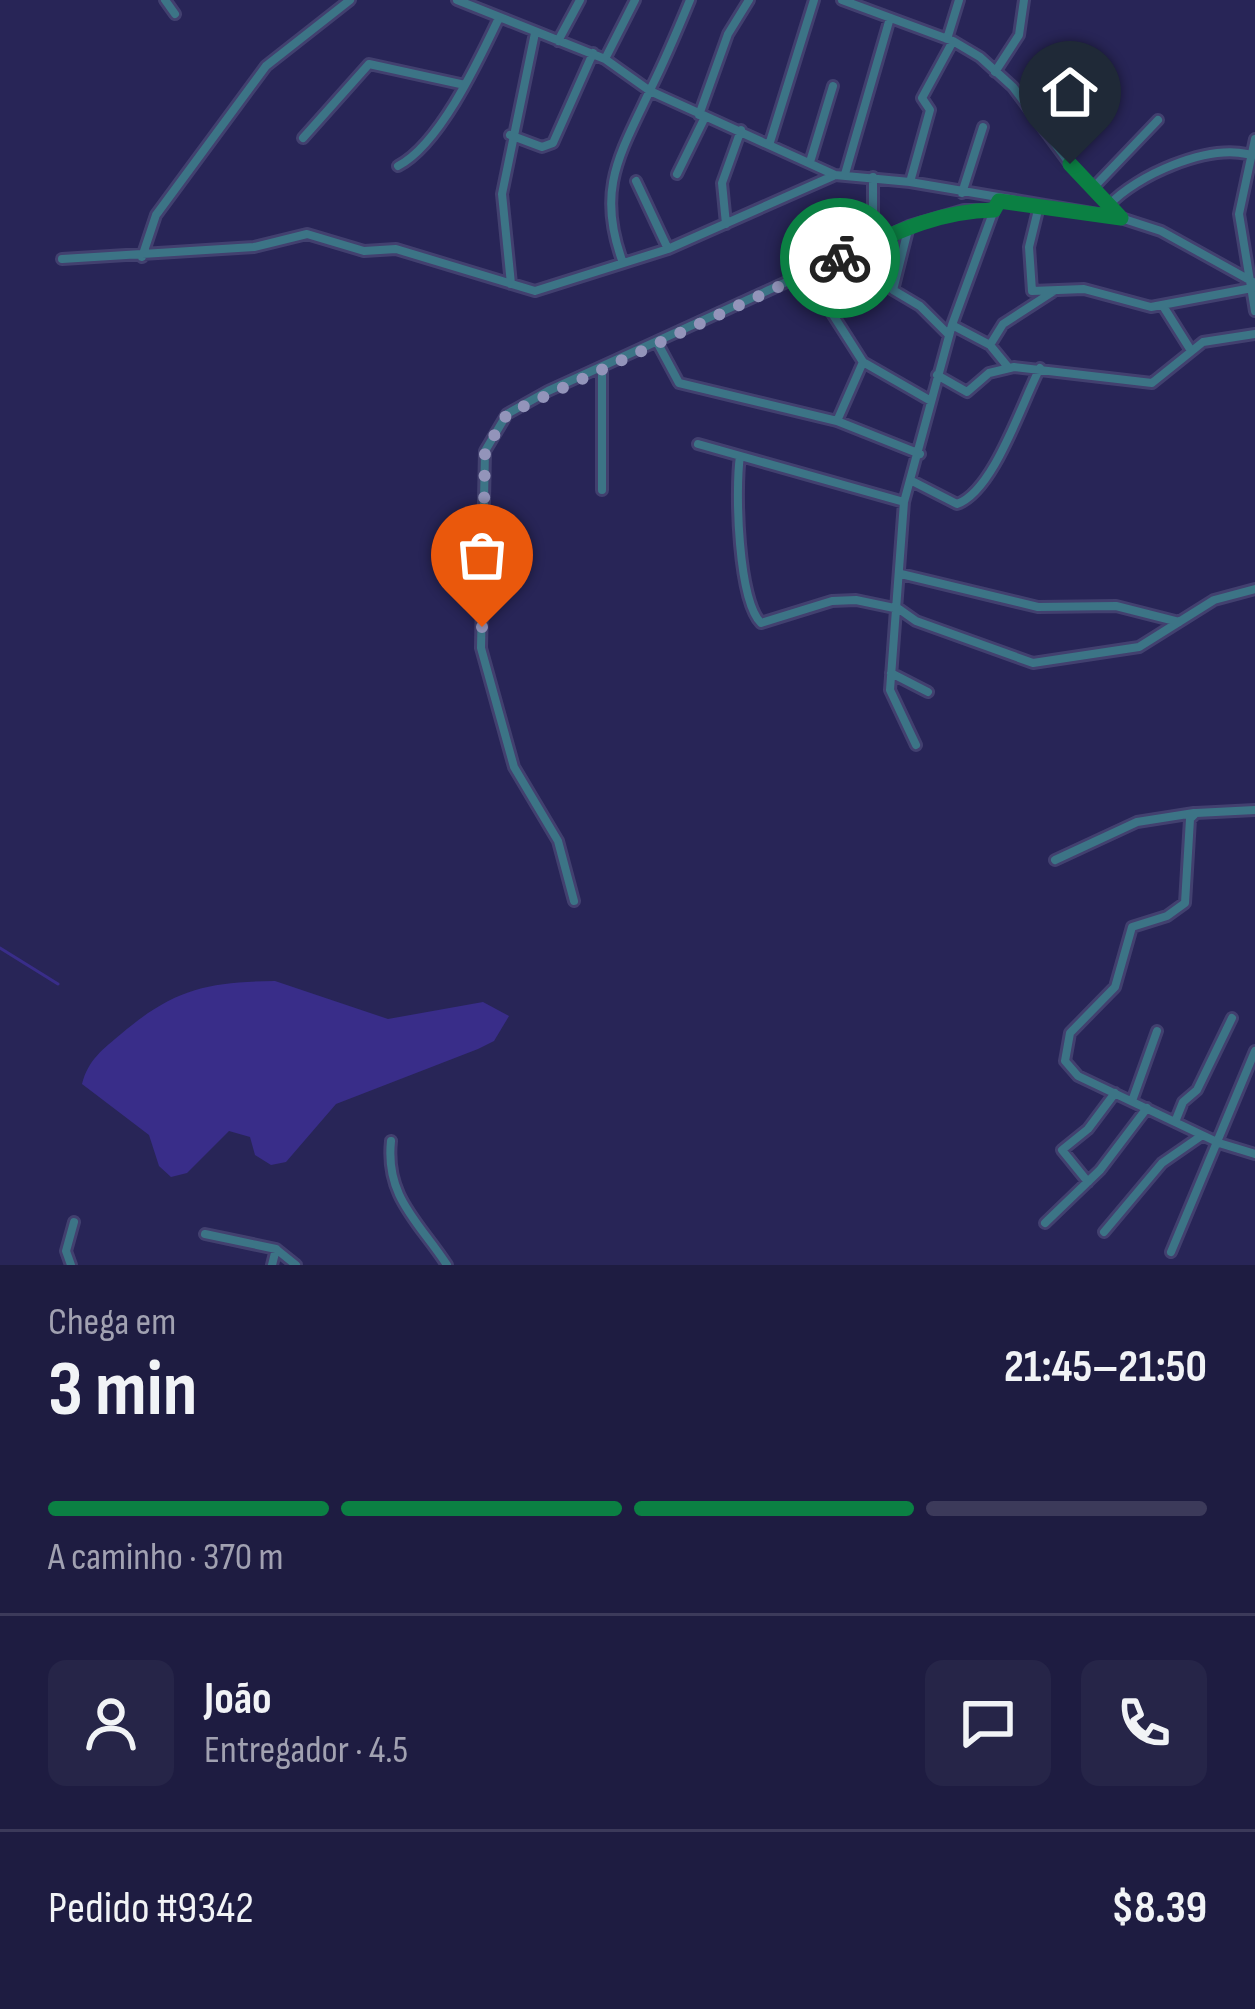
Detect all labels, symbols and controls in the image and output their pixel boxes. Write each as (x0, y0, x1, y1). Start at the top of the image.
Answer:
pin (1019, 41, 1121, 164)
icon: home (1037, 59, 1103, 125)
courier (780, 198, 900, 318)
icon: bike (807, 225, 873, 291)
pin (431, 504, 533, 627)
icon: bag (449, 522, 515, 588)
text: Chega em (48, 1299, 176, 1346)
text: 21:45–21:50 (1004, 1340, 1207, 1395)
text: 3 min (48, 1344, 197, 1437)
text: A caminho · 370 m (48, 1534, 283, 1581)
button: person (48, 1660, 174, 1786)
button: chat (925, 1660, 1051, 1786)
button: phone (1081, 1660, 1207, 1786)
text: João (204, 1672, 272, 1727)
text: Entregador · 4.5 (204, 1727, 408, 1774)
text: Pedido #9342 (48, 1881, 254, 1936)
text: $8.39 (1111, 1881, 1207, 1936)

